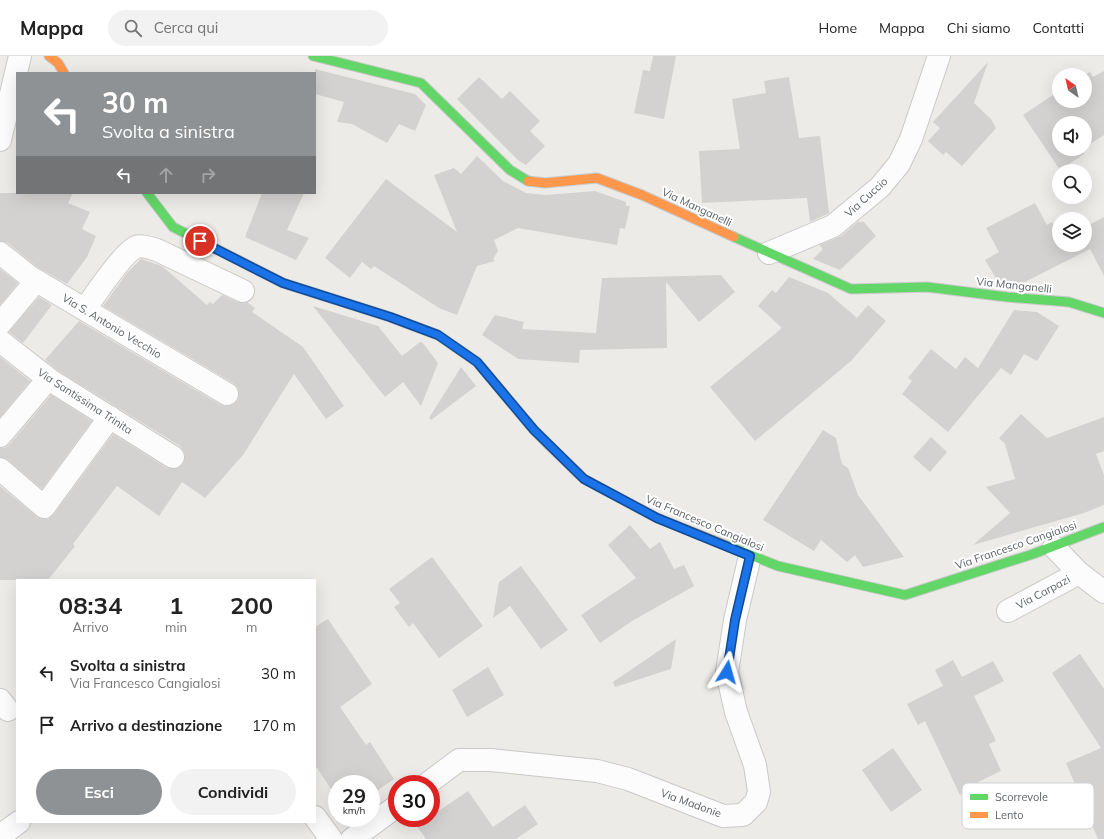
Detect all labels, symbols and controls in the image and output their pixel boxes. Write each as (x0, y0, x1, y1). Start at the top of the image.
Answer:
search box (108, 10, 388, 46)
text: Mappa (20, 16, 84, 40)
icon: search (122, 17, 144, 39)
text: Cerca qui (154, 18, 218, 37)
text: Home (818, 19, 857, 37)
text: Mappa (879, 19, 925, 37)
text: Chi siamo (947, 19, 1010, 37)
text: Contatti (1032, 19, 1084, 37)
north arrow (1052, 68, 1092, 108)
map controls (1052, 68, 1092, 252)
text: 30 m (102, 85, 168, 120)
icon: left (36, 88, 88, 140)
button: sound (1052, 116, 1092, 156)
text: Svolta a sinistra (102, 120, 235, 143)
icon: left (113, 164, 135, 186)
icon: ahead (155, 164, 177, 186)
icon: right (197, 164, 219, 186)
button: search (1052, 164, 1092, 204)
street label: Via Cuccio (842, 174, 890, 220)
street label: Via Manganelli (660, 185, 734, 229)
button: layers (1052, 212, 1092, 252)
pin (183, 224, 217, 258)
icon: arrive (189, 230, 211, 252)
street label: Via Manganelli (976, 274, 1052, 296)
street label: Via S. Antonio Vecchio (60, 291, 164, 361)
street label: Via Santissima Trinita (35, 365, 135, 437)
street label: Via Francesco Cangialosi (644, 492, 766, 554)
street label: Via Francesco Cangialosi (954, 518, 1078, 572)
street label: Via Carpazi (1014, 572, 1072, 612)
text: 08:34 (59, 590, 122, 620)
text: 1 (169, 590, 183, 620)
text: 200 (230, 590, 273, 620)
text: Arrivo (72, 619, 109, 635)
text: min (165, 619, 187, 635)
text: m (246, 619, 257, 635)
position arrow (706, 651, 748, 693)
text: Svolta a sinistra (70, 656, 186, 675)
icon: left (36, 662, 58, 684)
text: 30 m (261, 664, 296, 683)
text: Via Francesco Cangialosi (70, 675, 220, 691)
icon: arrive (36, 714, 58, 736)
text: Arrivo a destinazione (70, 716, 222, 735)
text: 170 m (252, 716, 296, 735)
button: Esci (36, 769, 162, 815)
button: Condividi (170, 769, 296, 815)
speed limit sign: 30 (388, 775, 440, 827)
text: 29 (342, 783, 366, 808)
legend (962, 783, 1094, 829)
street label: Via Madonie (659, 786, 723, 820)
text: Scorrevole (995, 790, 1048, 804)
text: km/h (343, 804, 365, 817)
text: Lento (995, 808, 1023, 822)

